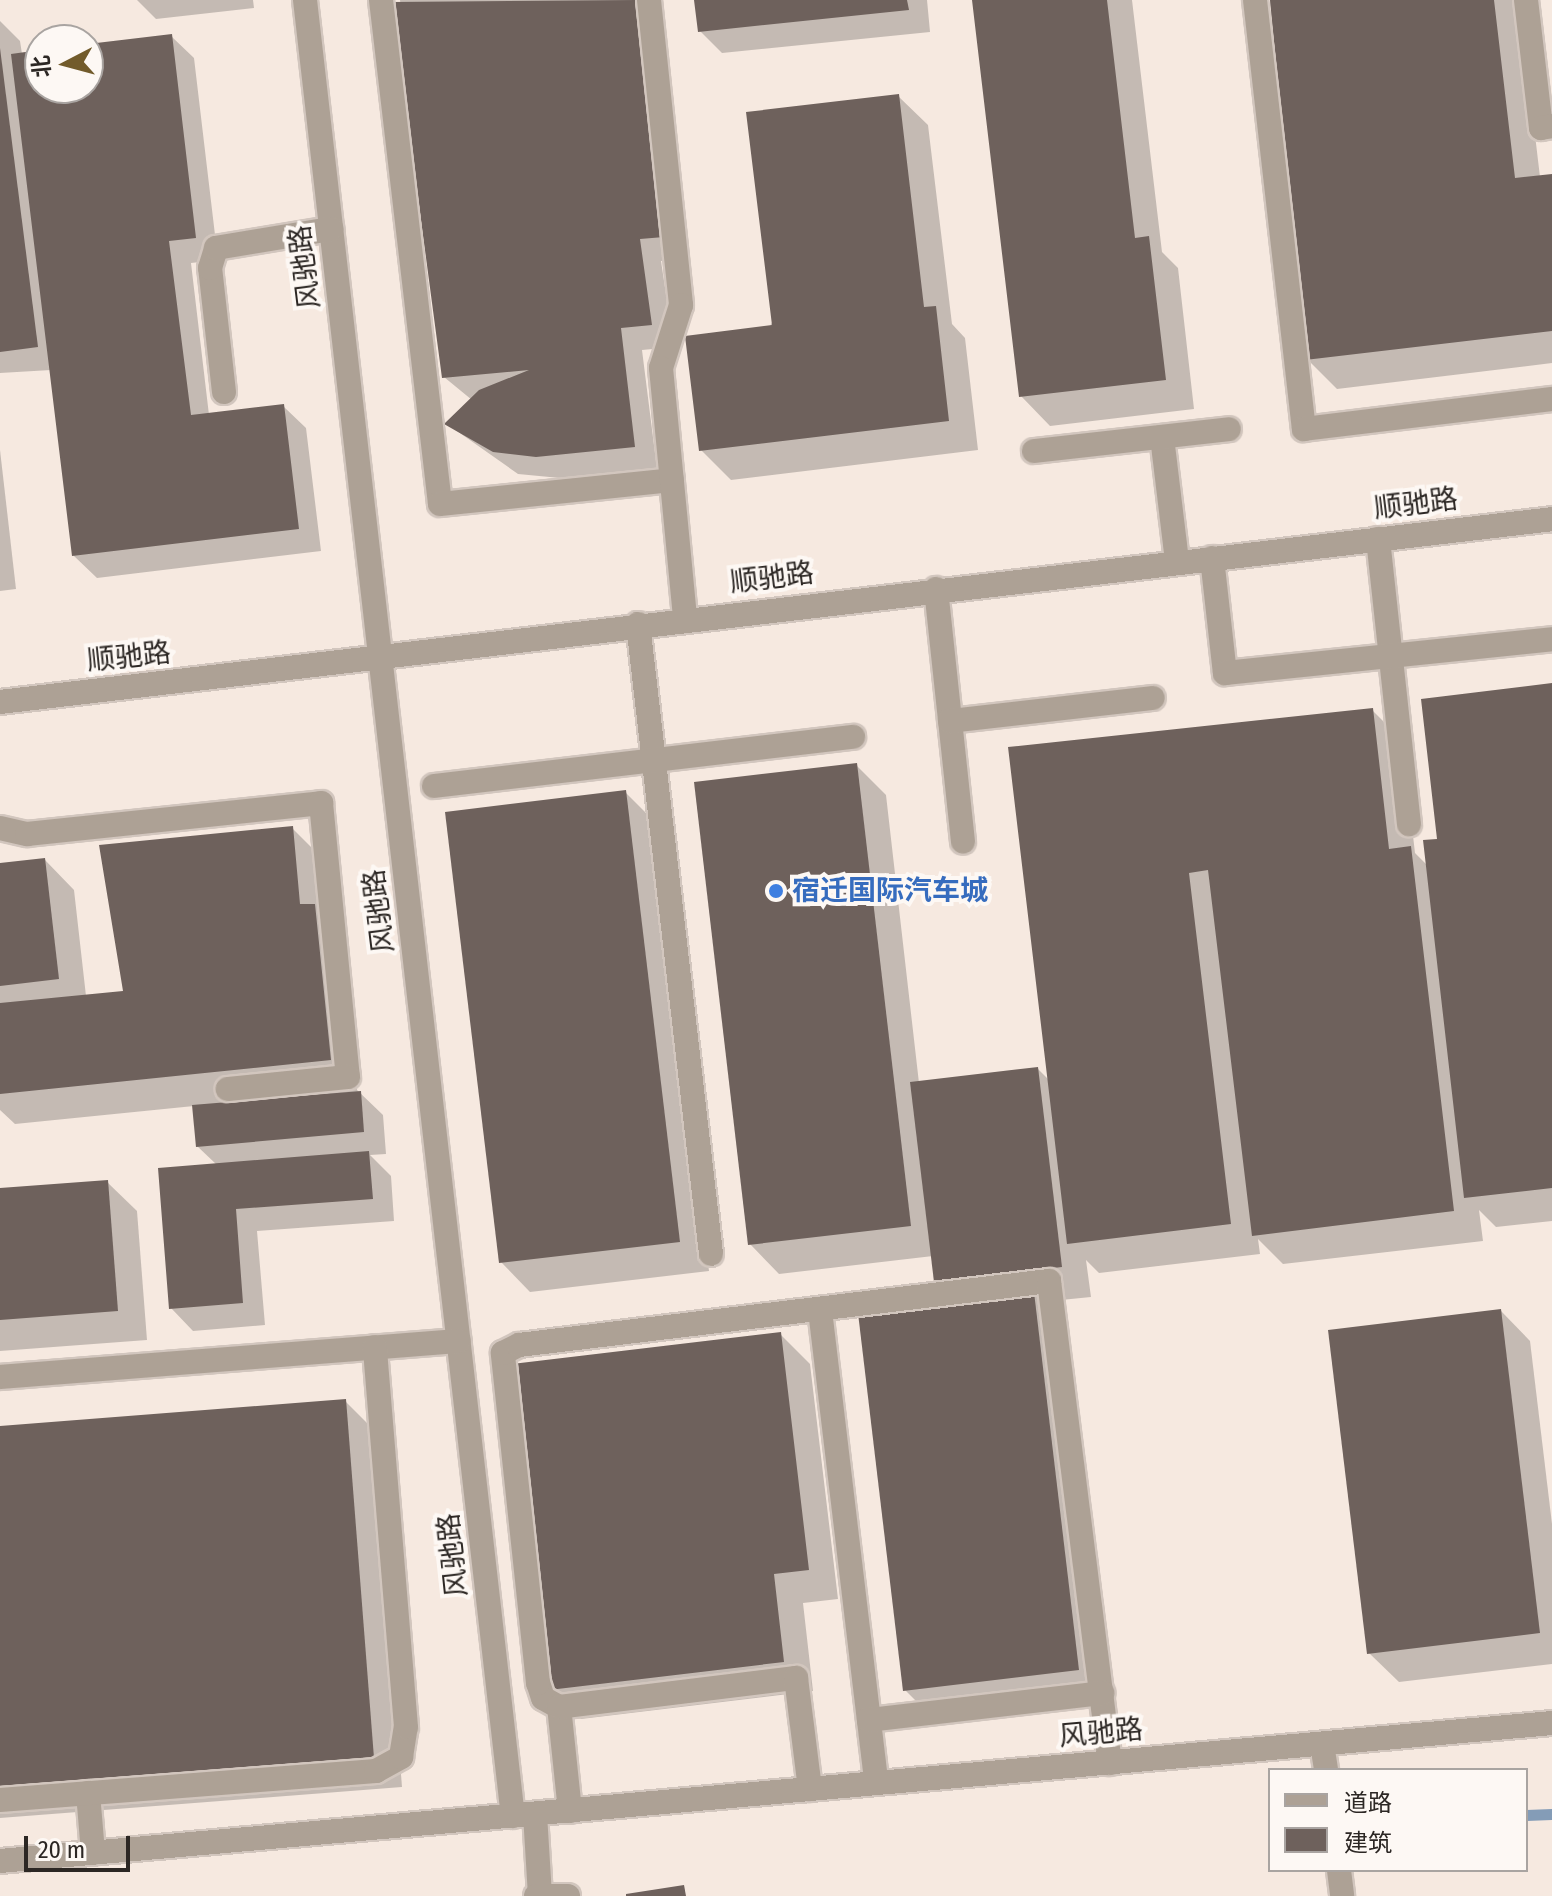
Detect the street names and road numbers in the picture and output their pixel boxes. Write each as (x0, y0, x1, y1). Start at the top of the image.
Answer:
street label: 风驰路 (283, 223, 327, 311)
street label: 顺驰路 (1372, 482, 1460, 526)
street label: 顺驰路 (728, 556, 816, 600)
street label: 顺驰路 (85, 636, 173, 678)
street label: 风驰路 (357, 867, 401, 955)
street label: 风驰路 (432, 1511, 474, 1599)
street label: 风驰路 (1058, 1713, 1144, 1753)

